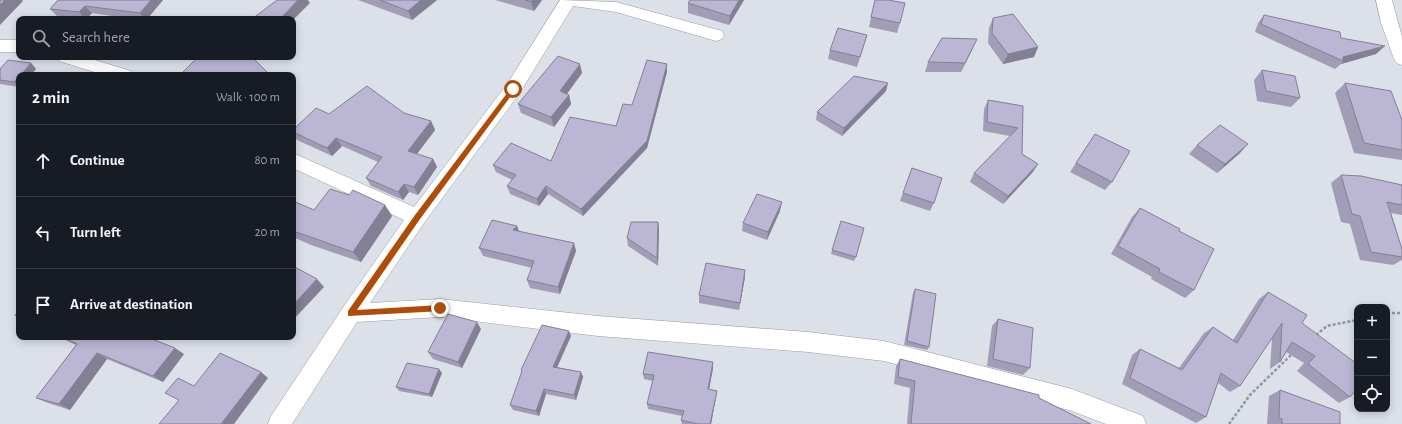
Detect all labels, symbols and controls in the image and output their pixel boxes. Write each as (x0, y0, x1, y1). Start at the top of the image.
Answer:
search box (16, 16, 296, 60)
icon: search (30, 27, 52, 49)
text: Search here (62, 30, 130, 45)
route start (504, 80, 522, 98)
text: 2 min (32, 89, 70, 106)
text: Walk · 100 m (216, 91, 280, 104)
icon: ahead (32, 150, 54, 172)
text: Continue (70, 153, 125, 168)
text: 80 m (254, 154, 280, 167)
icon: left (32, 222, 54, 244)
text: Turn left (70, 225, 121, 240)
text: 20 m (255, 226, 280, 239)
icon: arrive (32, 294, 54, 316)
text: Arrive at destination (70, 297, 193, 312)
route end (431, 299, 449, 317)
map controls (1354, 304, 1390, 412)
button: + (1354, 304, 1390, 340)
button: − (1354, 340, 1390, 376)
button: locate (1354, 376, 1390, 412)

